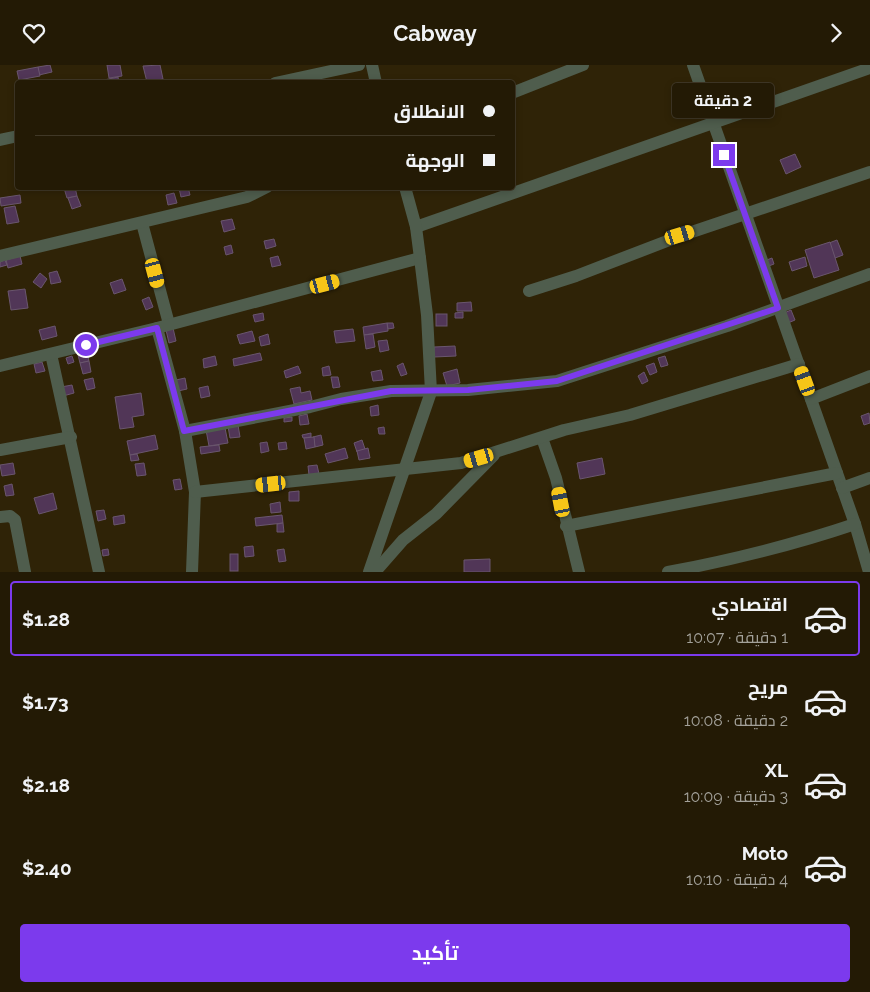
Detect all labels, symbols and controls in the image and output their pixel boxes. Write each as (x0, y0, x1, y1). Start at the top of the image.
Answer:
icon: heart (20, 19, 48, 47)
icon: forward (822, 19, 850, 47)
text: Cabway (393, 20, 477, 46)
callout: 2 دقيقة (673, 83, 775, 117)
text: 2 دقيقة (694, 91, 752, 110)
text: الانطلاق (394, 100, 465, 122)
route end (713, 144, 735, 166)
text: الوجهة (405, 149, 465, 171)
car (663, 223, 696, 247)
car (143, 257, 166, 289)
car (308, 273, 341, 295)
route start (75, 334, 97, 356)
car (792, 364, 817, 398)
car (462, 447, 495, 469)
car (255, 475, 286, 493)
car (550, 486, 571, 518)
text: اقتصادي (712, 593, 788, 615)
icon: car (803, 596, 848, 641)
text: $1.28 (22, 608, 70, 630)
text: 1 دقيقة · 10:07 (686, 628, 788, 647)
text: مريح (748, 676, 788, 698)
icon: car (803, 679, 848, 724)
text: $1.73 (22, 691, 69, 713)
text: 2 دقيقة · 10:08 (684, 711, 788, 730)
text: XL (765, 759, 788, 781)
icon: car (803, 762, 848, 807)
text: $2.18 (22, 774, 70, 796)
text: 3 دقيقة · 10:09 (684, 787, 788, 806)
text: Moto (742, 842, 788, 864)
icon: car (803, 845, 848, 890)
text: $2.40 (22, 857, 72, 879)
text: 4 دقيقة · 10:10 (686, 870, 788, 889)
button: تأكيد (20, 924, 850, 982)

